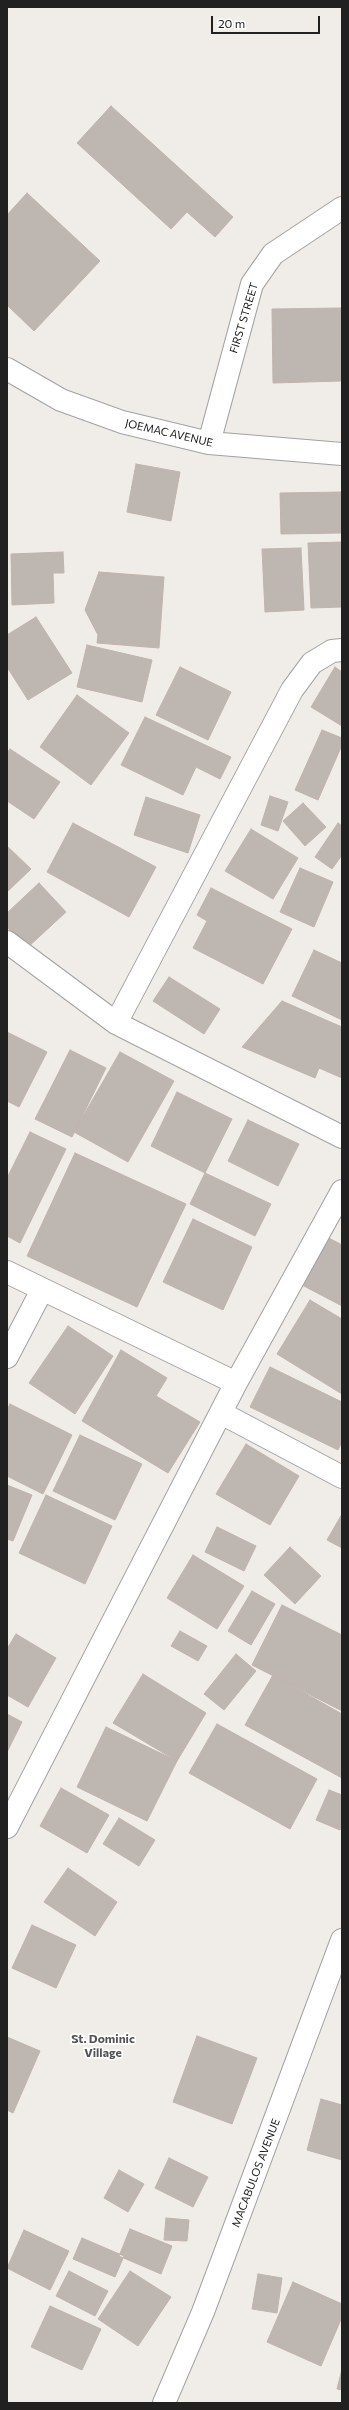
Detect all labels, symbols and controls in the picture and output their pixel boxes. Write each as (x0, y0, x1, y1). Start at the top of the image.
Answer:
scale bar (213, 8, 322, 34)
text: 20 m (218, 16, 245, 30)
street label: FIRST STREET (227, 281, 261, 355)
street label: JOEMAC AVENUE (124, 416, 214, 450)
district label: St. Dominic Village (71, 2032, 135, 2060)
street label: MACABULOS AVENUE (229, 2117, 283, 2229)

